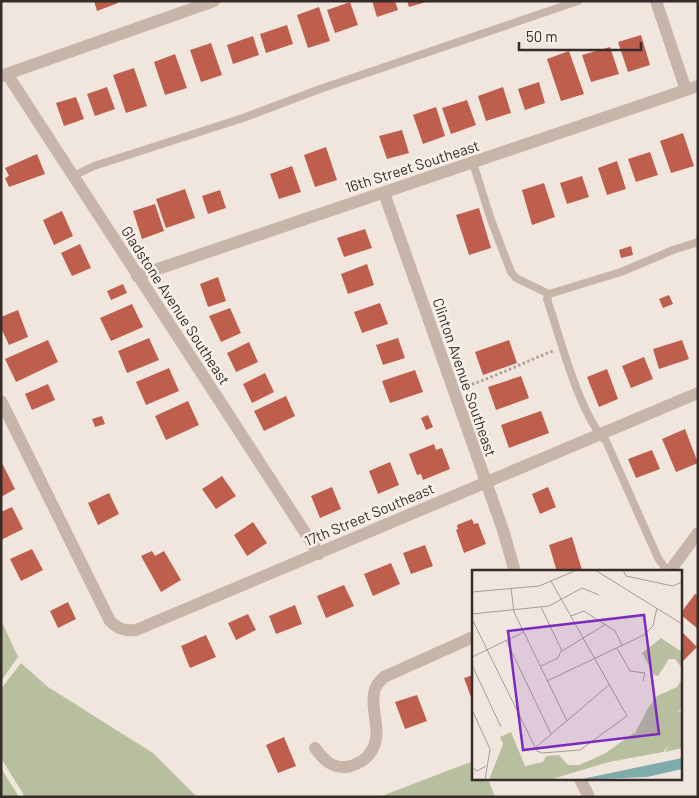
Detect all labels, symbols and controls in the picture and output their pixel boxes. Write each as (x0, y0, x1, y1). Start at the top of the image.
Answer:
scale bar (519, 20, 642, 52)
text: 50 m (526, 27, 558, 45)
street label: 16th Street Southeast (343, 136, 481, 196)
street label: Gladstone Avenue Southeast (118, 222, 234, 388)
street label: Clinton Avenue Southeast (429, 295, 501, 459)
street label: 17th Street Southeast (301, 478, 437, 550)
inset map (472, 570, 682, 780)

